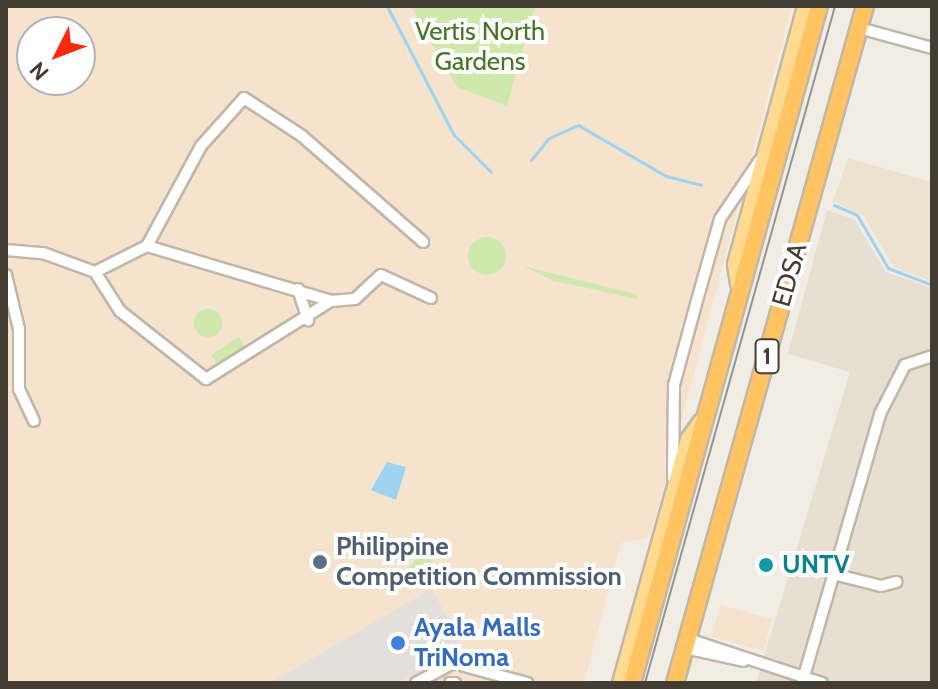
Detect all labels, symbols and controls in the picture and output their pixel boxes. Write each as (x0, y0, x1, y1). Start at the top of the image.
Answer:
north arrow (16, 16, 96, 96)
park label: Vertis North Gardens (415, 16, 545, 78)
text: N (24, 56, 55, 86)
street label: EDSA (766, 240, 814, 310)
road number: 1 (753, 336, 781, 376)
place label: Philippine Competition Commission (336, 531, 622, 592)
place label: UNTV (782, 549, 850, 581)
marker: Philippine Competition Commission (311, 553, 329, 571)
marker: UNTV (757, 556, 775, 574)
place label: Ayala Malls TriNoma (414, 612, 541, 674)
marker: Ayala Malls TriNoma (389, 634, 407, 652)

